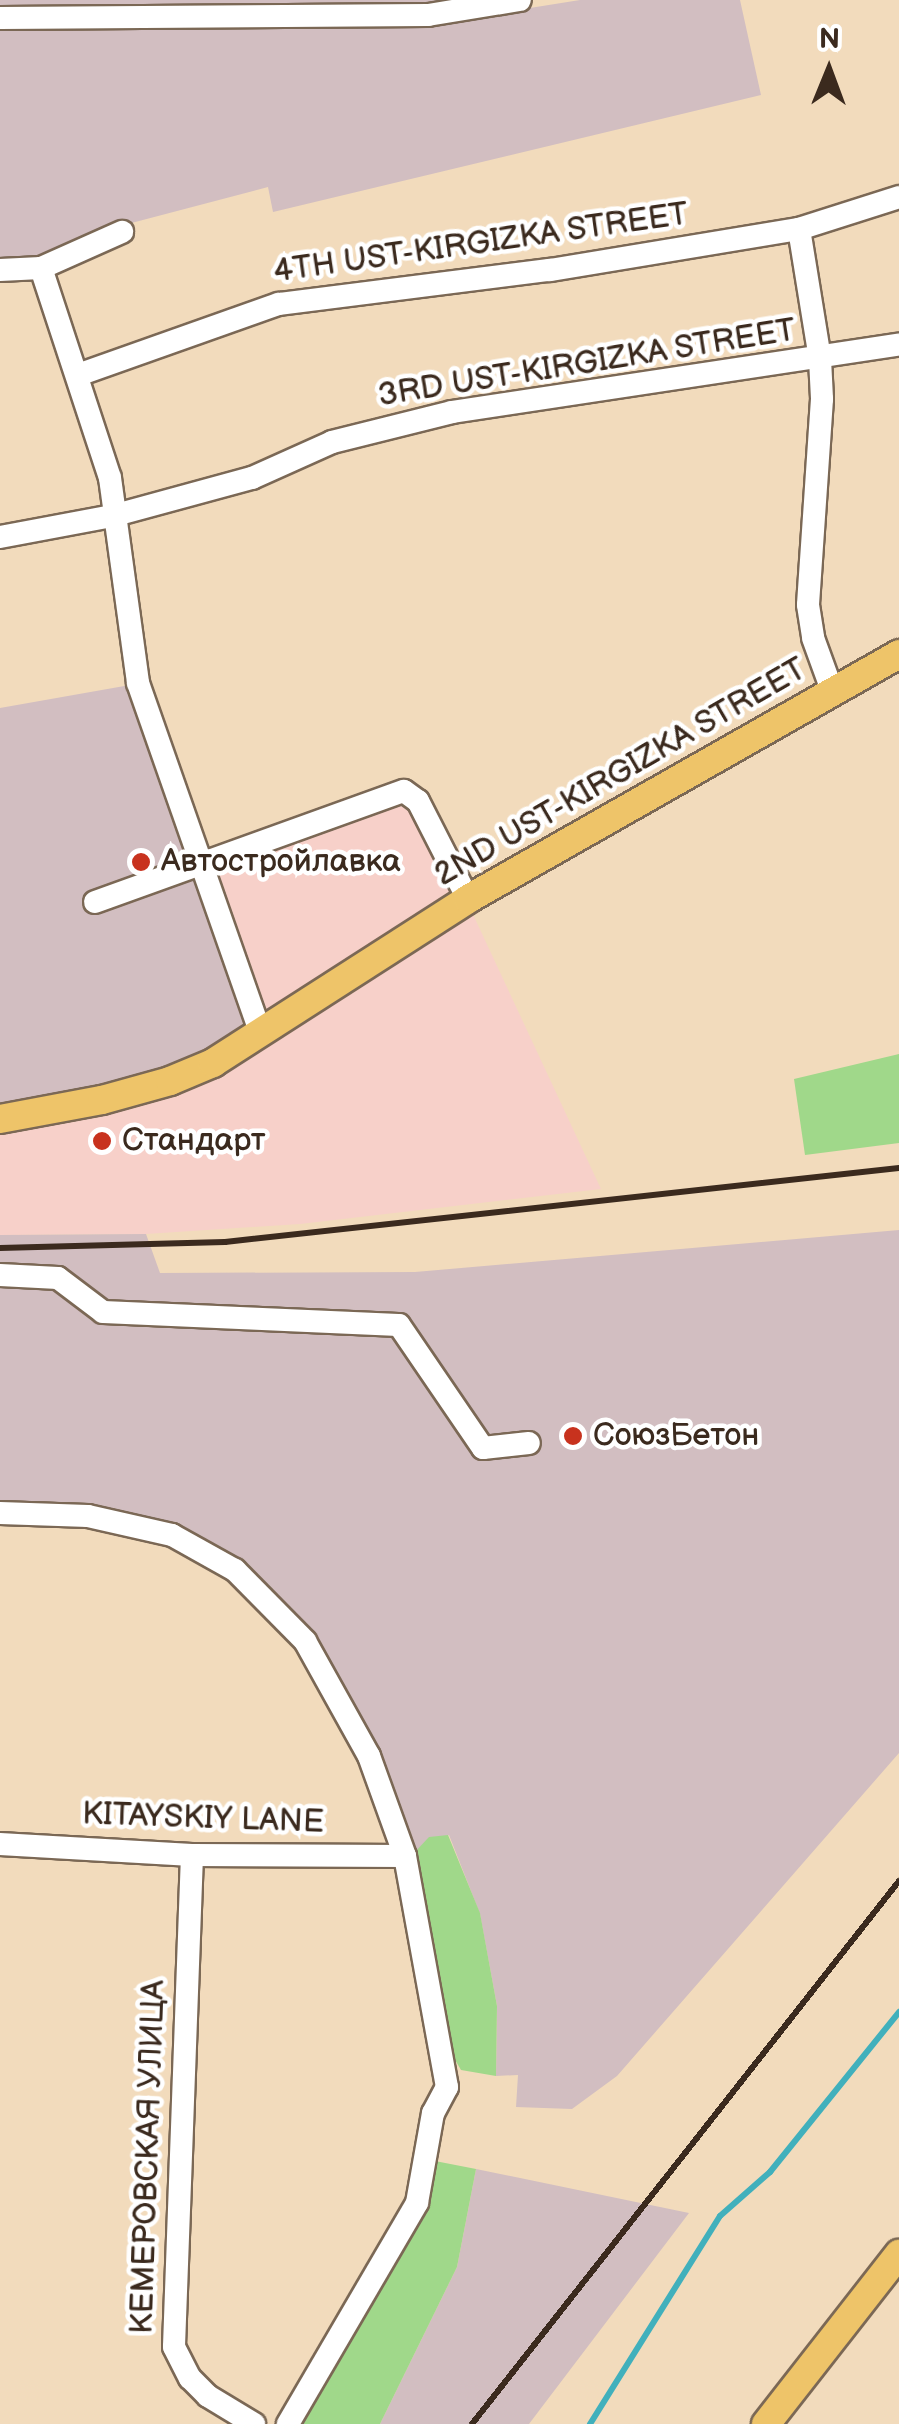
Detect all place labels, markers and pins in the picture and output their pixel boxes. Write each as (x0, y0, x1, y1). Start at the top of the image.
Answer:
place label: Автостройлавка (161, 843, 401, 881)
marker: Автостройлавка (130, 851, 152, 873)
place label: Стандарт (122, 1122, 266, 1160)
marker: Стандарт (91, 1130, 113, 1152)
place label: СоюзБетон (593, 1417, 759, 1455)
marker: СоюзБетон (562, 1425, 584, 1447)

